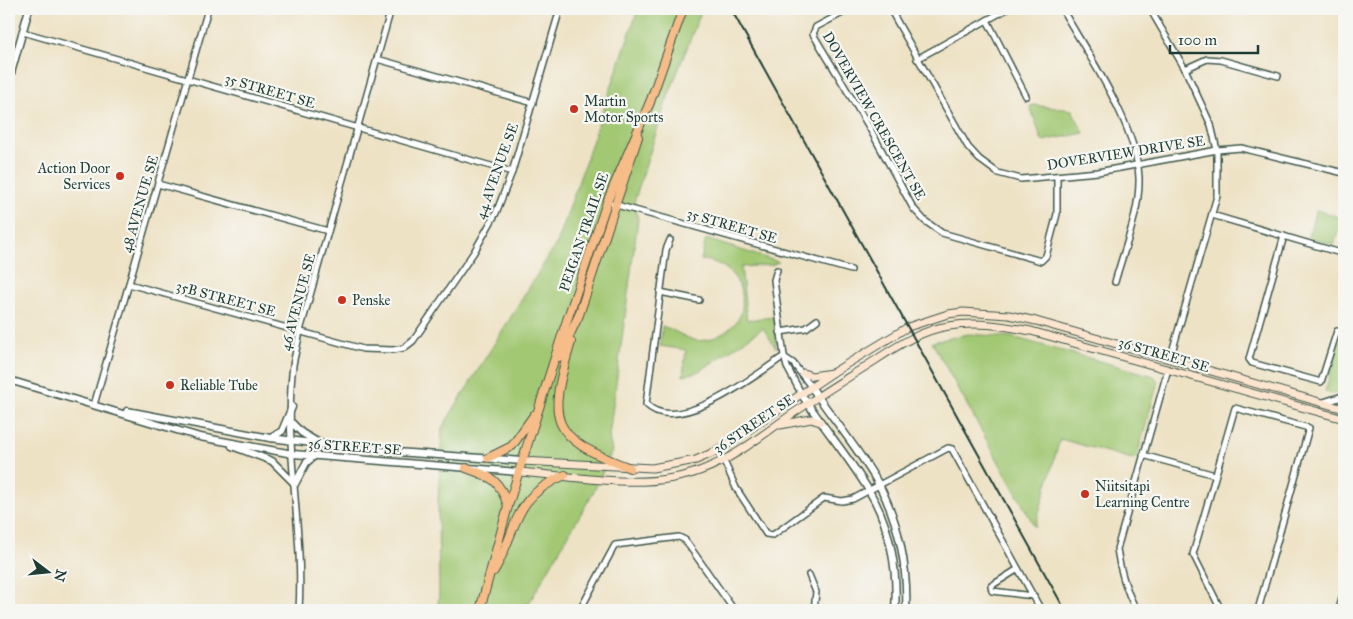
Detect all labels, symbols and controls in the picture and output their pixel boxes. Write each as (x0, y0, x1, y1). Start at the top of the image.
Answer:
scale bar (1170, 22, 1258, 54)
street label: DOVERVIEW CRESCENT SE (819, 29, 929, 203)
text: 100 m (1178, 31, 1218, 49)
street label: 35 STREET SE (223, 70, 317, 112)
place label: Martin Motor Sports (584, 93, 663, 126)
marker: Martin Motor Sports (568, 103, 580, 115)
street label: 44 AVENUE SE (472, 121, 522, 221)
street label: DOVERVIEW DRIVE SE (1046, 132, 1206, 174)
street label: 48 AVENUE SE (118, 153, 162, 255)
place label: Action Door Services (37, 160, 111, 193)
marker: Action Door Services (114, 170, 126, 182)
street label: PEIGAN TRAIL SE (556, 170, 612, 294)
street label: 35 STREET SE (685, 205, 779, 247)
street label: 46 AVENUE SE (277, 251, 319, 353)
street label: 35B STREET SE (174, 278, 278, 320)
place label: Penske (352, 292, 391, 309)
marker: Penske (336, 294, 348, 306)
street label: 36 STREET SE (1116, 334, 1212, 376)
place label: Reliable Tube (180, 377, 258, 394)
marker: Reliable Tube (164, 379, 176, 391)
street label: 36 STREET SE (710, 391, 798, 457)
street label: 36 STREET SE (307, 435, 403, 459)
place label: Niitsitapi Learning Centre (1095, 478, 1190, 511)
marker: Niitsitapi Learning Centre (1079, 488, 1091, 500)
north arrow (22, 546, 72, 596)
text: N (50, 567, 70, 584)

